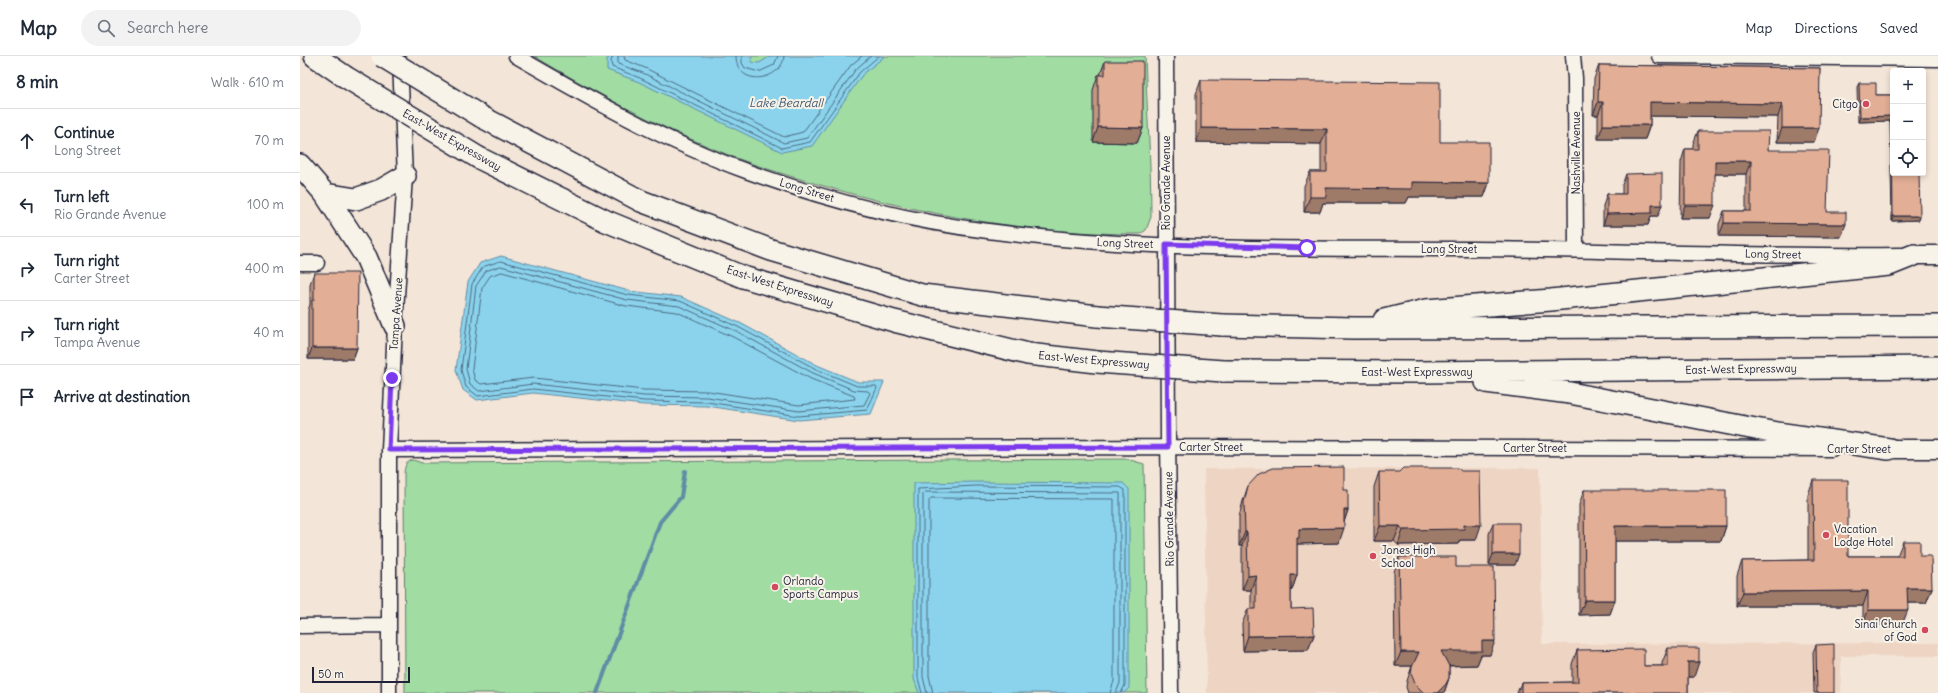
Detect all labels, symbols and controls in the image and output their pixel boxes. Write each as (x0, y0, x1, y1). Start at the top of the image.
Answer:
search box (81, 10, 361, 46)
text: Map (20, 16, 57, 40)
icon: search (95, 17, 117, 39)
text: Search here (127, 18, 208, 37)
text: Map (1745, 19, 1772, 37)
text: Directions (1794, 19, 1858, 37)
text: Saved (1880, 19, 1918, 37)
map controls (1890, 68, 1926, 176)
button: + (1890, 68, 1926, 104)
text: 8 min (16, 71, 58, 93)
text: Walk · 610 m (211, 74, 284, 91)
water label: Lake Beardall (749, 95, 825, 110)
place label: Citgo (1832, 97, 1858, 111)
marker: Citgo (1861, 99, 1871, 109)
button: − (1890, 104, 1926, 140)
street label: East-West Expressway (400, 106, 504, 174)
street label: Nashville Avenue (1569, 111, 1583, 195)
text: Continue (54, 123, 115, 142)
icon: ahead (16, 130, 38, 152)
text: 70 m (255, 132, 284, 149)
street label: Rio Grande Avenue (1159, 135, 1173, 231)
button: locate (1890, 140, 1926, 176)
text: Long Street (54, 142, 121, 159)
street label: Long Street (778, 175, 836, 205)
text: Turn left (54, 187, 109, 206)
icon: left (16, 194, 38, 216)
text: 100 m (247, 196, 284, 213)
text: Rio Grande Avenue (54, 206, 166, 223)
street label: Long Street (1097, 235, 1154, 251)
route start (1298, 239, 1316, 257)
street label: Long Street (1421, 242, 1478, 256)
street label: Long Street (1745, 247, 1802, 261)
text: Turn right (54, 251, 119, 270)
icon: right (16, 258, 38, 280)
text: 400 m (245, 260, 284, 277)
street label: East-West Expressway (725, 262, 835, 310)
text: Carter Street (54, 270, 130, 287)
street label: Tampa Avenue (386, 277, 406, 351)
text: Turn right (54, 315, 119, 334)
icon: right (16, 322, 38, 344)
text: 40 m (253, 324, 284, 341)
text: Tampa Avenue (54, 334, 140, 351)
street label: East-West Expressway (1038, 348, 1150, 372)
street label: East-West Expressway (1685, 361, 1797, 377)
street label: East-West Expressway (1361, 365, 1473, 379)
route end (383, 369, 401, 387)
icon: arrive (16, 386, 38, 408)
text: Arrive at destination (54, 387, 190, 406)
street label: Carter Street (1179, 440, 1243, 454)
street label: Carter Street (1503, 441, 1567, 455)
street label: Carter Street (1827, 442, 1891, 456)
street label: Rio Grande Avenue (1161, 471, 1177, 567)
place label: Vacation Lodge Hotel (1834, 522, 1893, 549)
marker: Vacation Lodge Hotel (1821, 530, 1831, 540)
place label: Jones High School (1381, 543, 1436, 570)
marker: Jones High School (1368, 551, 1378, 561)
place label: Orlando Sports Campus (783, 574, 858, 601)
marker: Orlando Sports Campus (770, 582, 780, 592)
place label: Sinai Church of God (1854, 617, 1918, 644)
marker: Sinai Church of God (1920, 625, 1930, 635)
scale bar (312, 665, 410, 684)
text: 50 m (318, 667, 344, 681)

